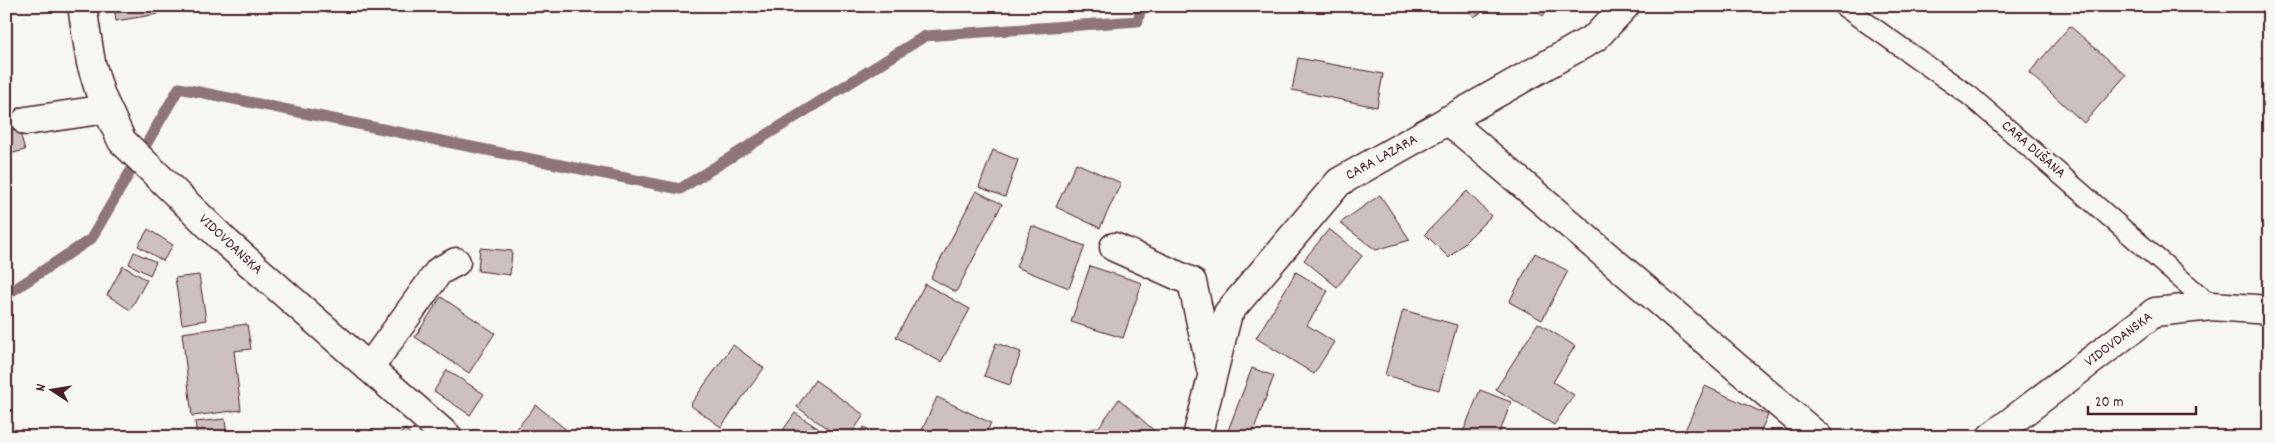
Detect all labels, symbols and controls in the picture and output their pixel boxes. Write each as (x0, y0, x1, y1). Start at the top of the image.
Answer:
street label: CARA DUŠANA (1996, 116, 2070, 184)
street label: CARA LAZARA (1342, 129, 1422, 187)
street label: VIDOVDANSKA (193, 209, 267, 281)
street label: VIDOVDANSKA (2080, 307, 2158, 373)
north arrow (28, 366, 78, 416)
text: N (31, 382, 52, 393)
scale bar (2088, 383, 2195, 415)
text: 20 m (2095, 392, 2123, 414)

